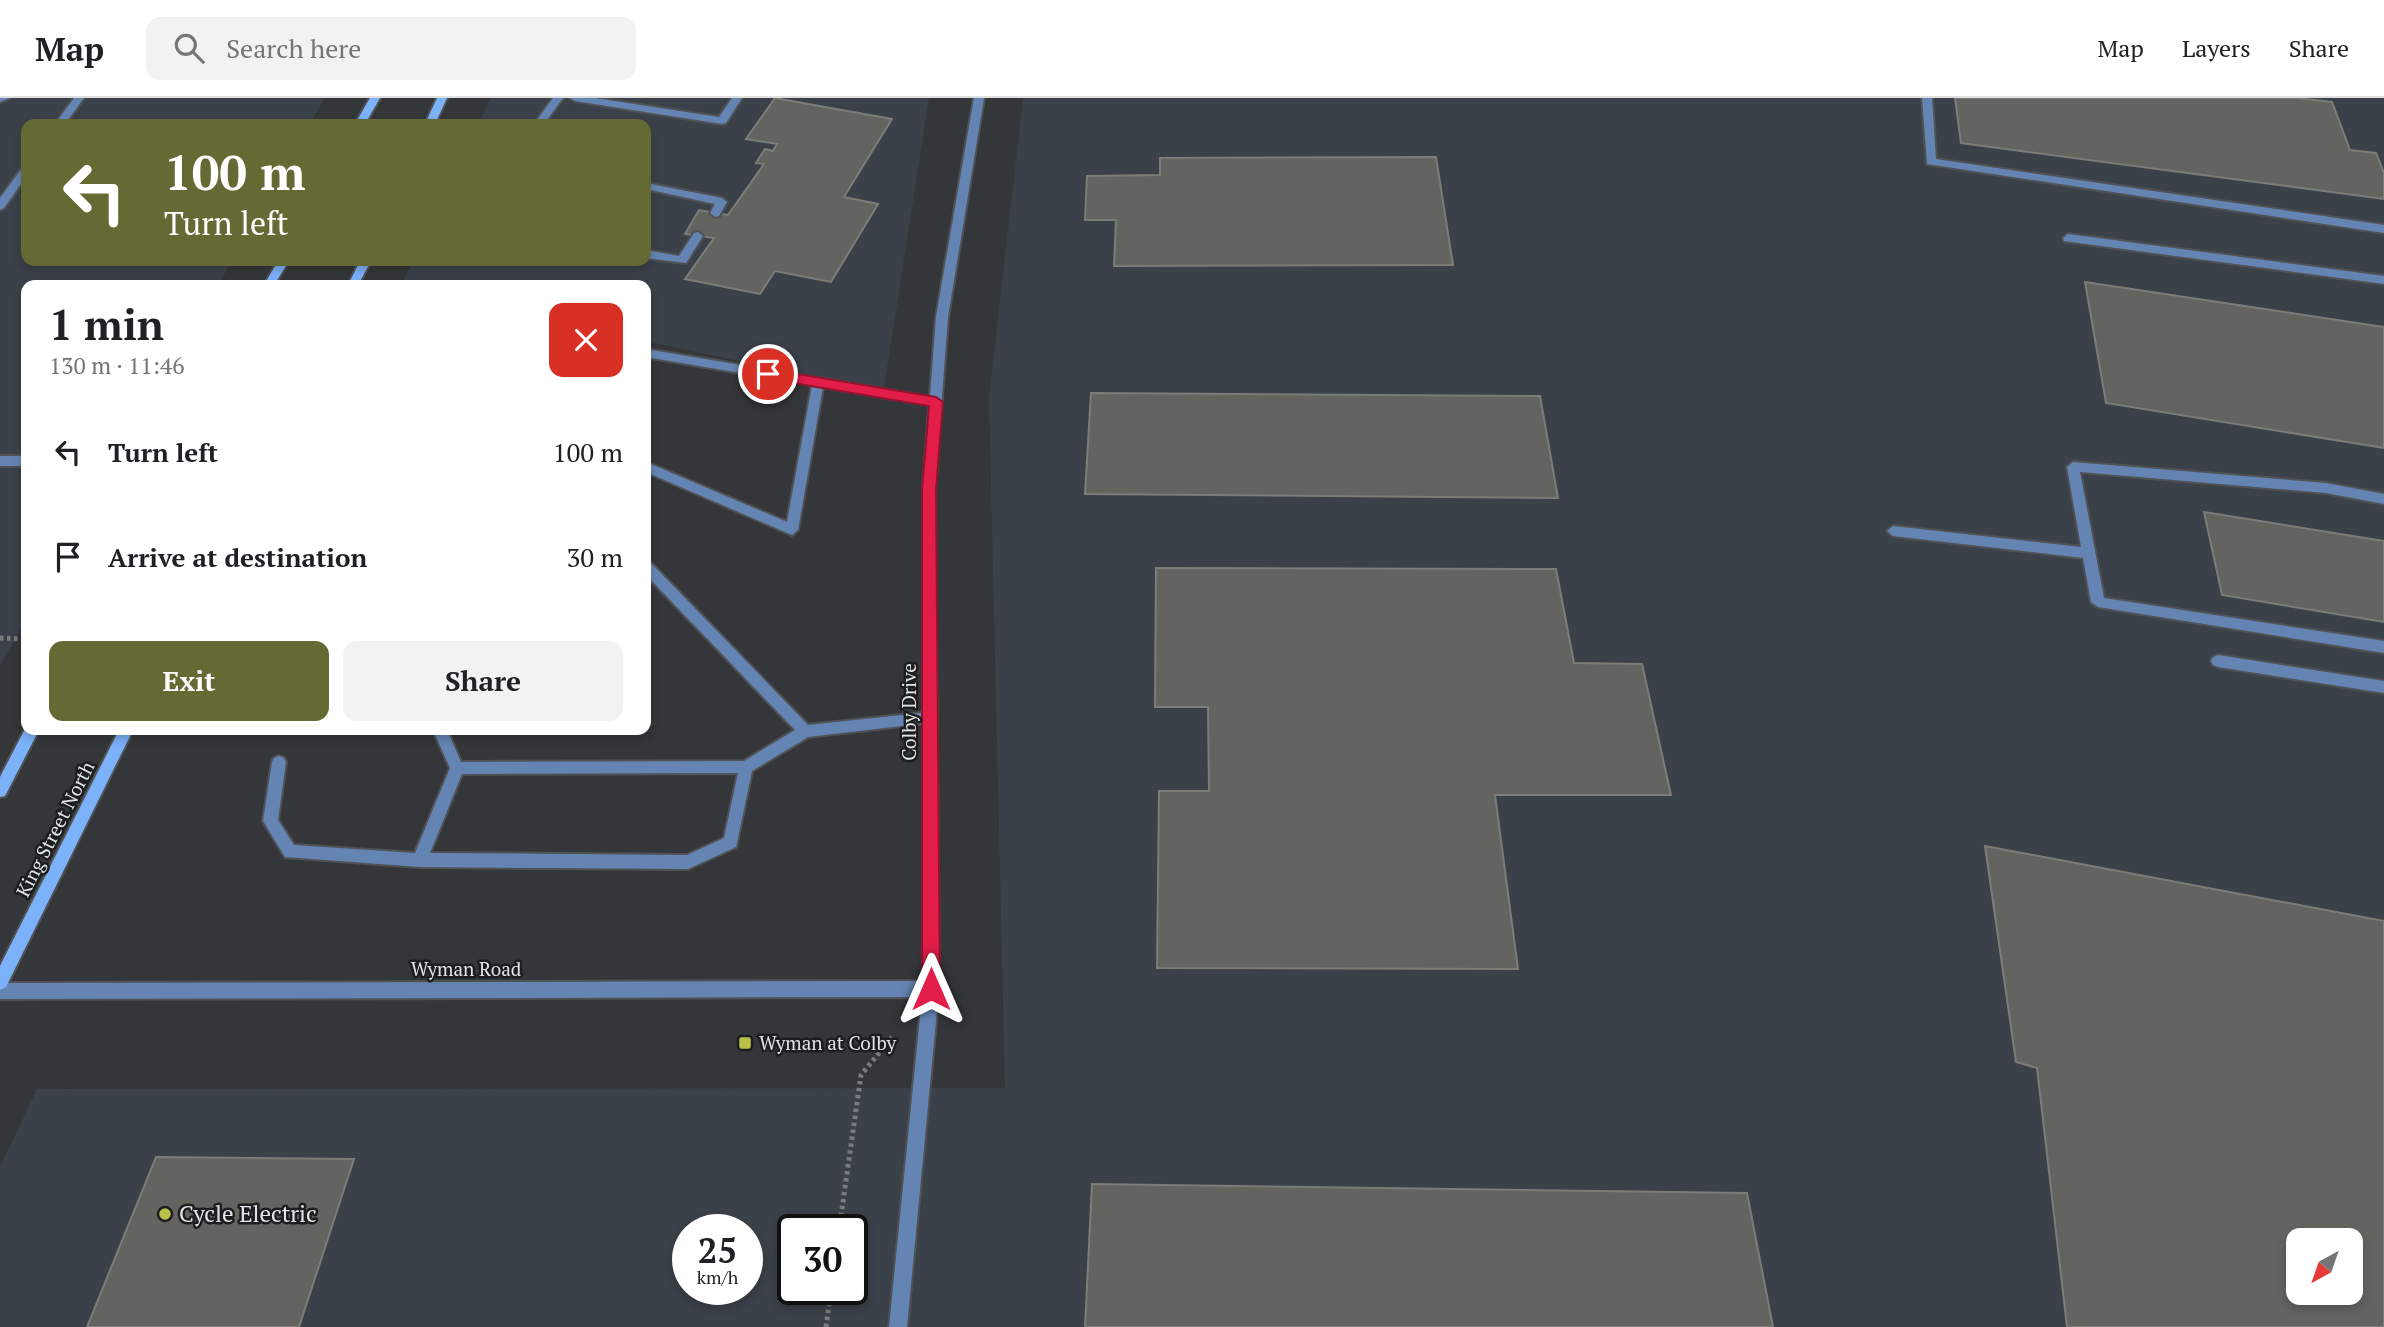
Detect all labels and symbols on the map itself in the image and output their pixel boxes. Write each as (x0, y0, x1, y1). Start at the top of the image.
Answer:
pin (738, 344, 798, 404)
street label: Colby Drive (896, 663, 921, 761)
street label: King Street North (10, 757, 100, 901)
position arrow (894, 952, 968, 1026)
street label: Wyman Road (411, 956, 522, 981)
place label: Wyman at Colby (759, 1030, 896, 1055)
marker: Wyman at Colby (737, 1035, 753, 1051)
place label: Cycle Electric (179, 1198, 317, 1229)
marker: Cycle Electric (157, 1206, 173, 1222)
speed limit sign: 30 (777, 1214, 868, 1305)
north arrow (2286, 1228, 2362, 1306)

